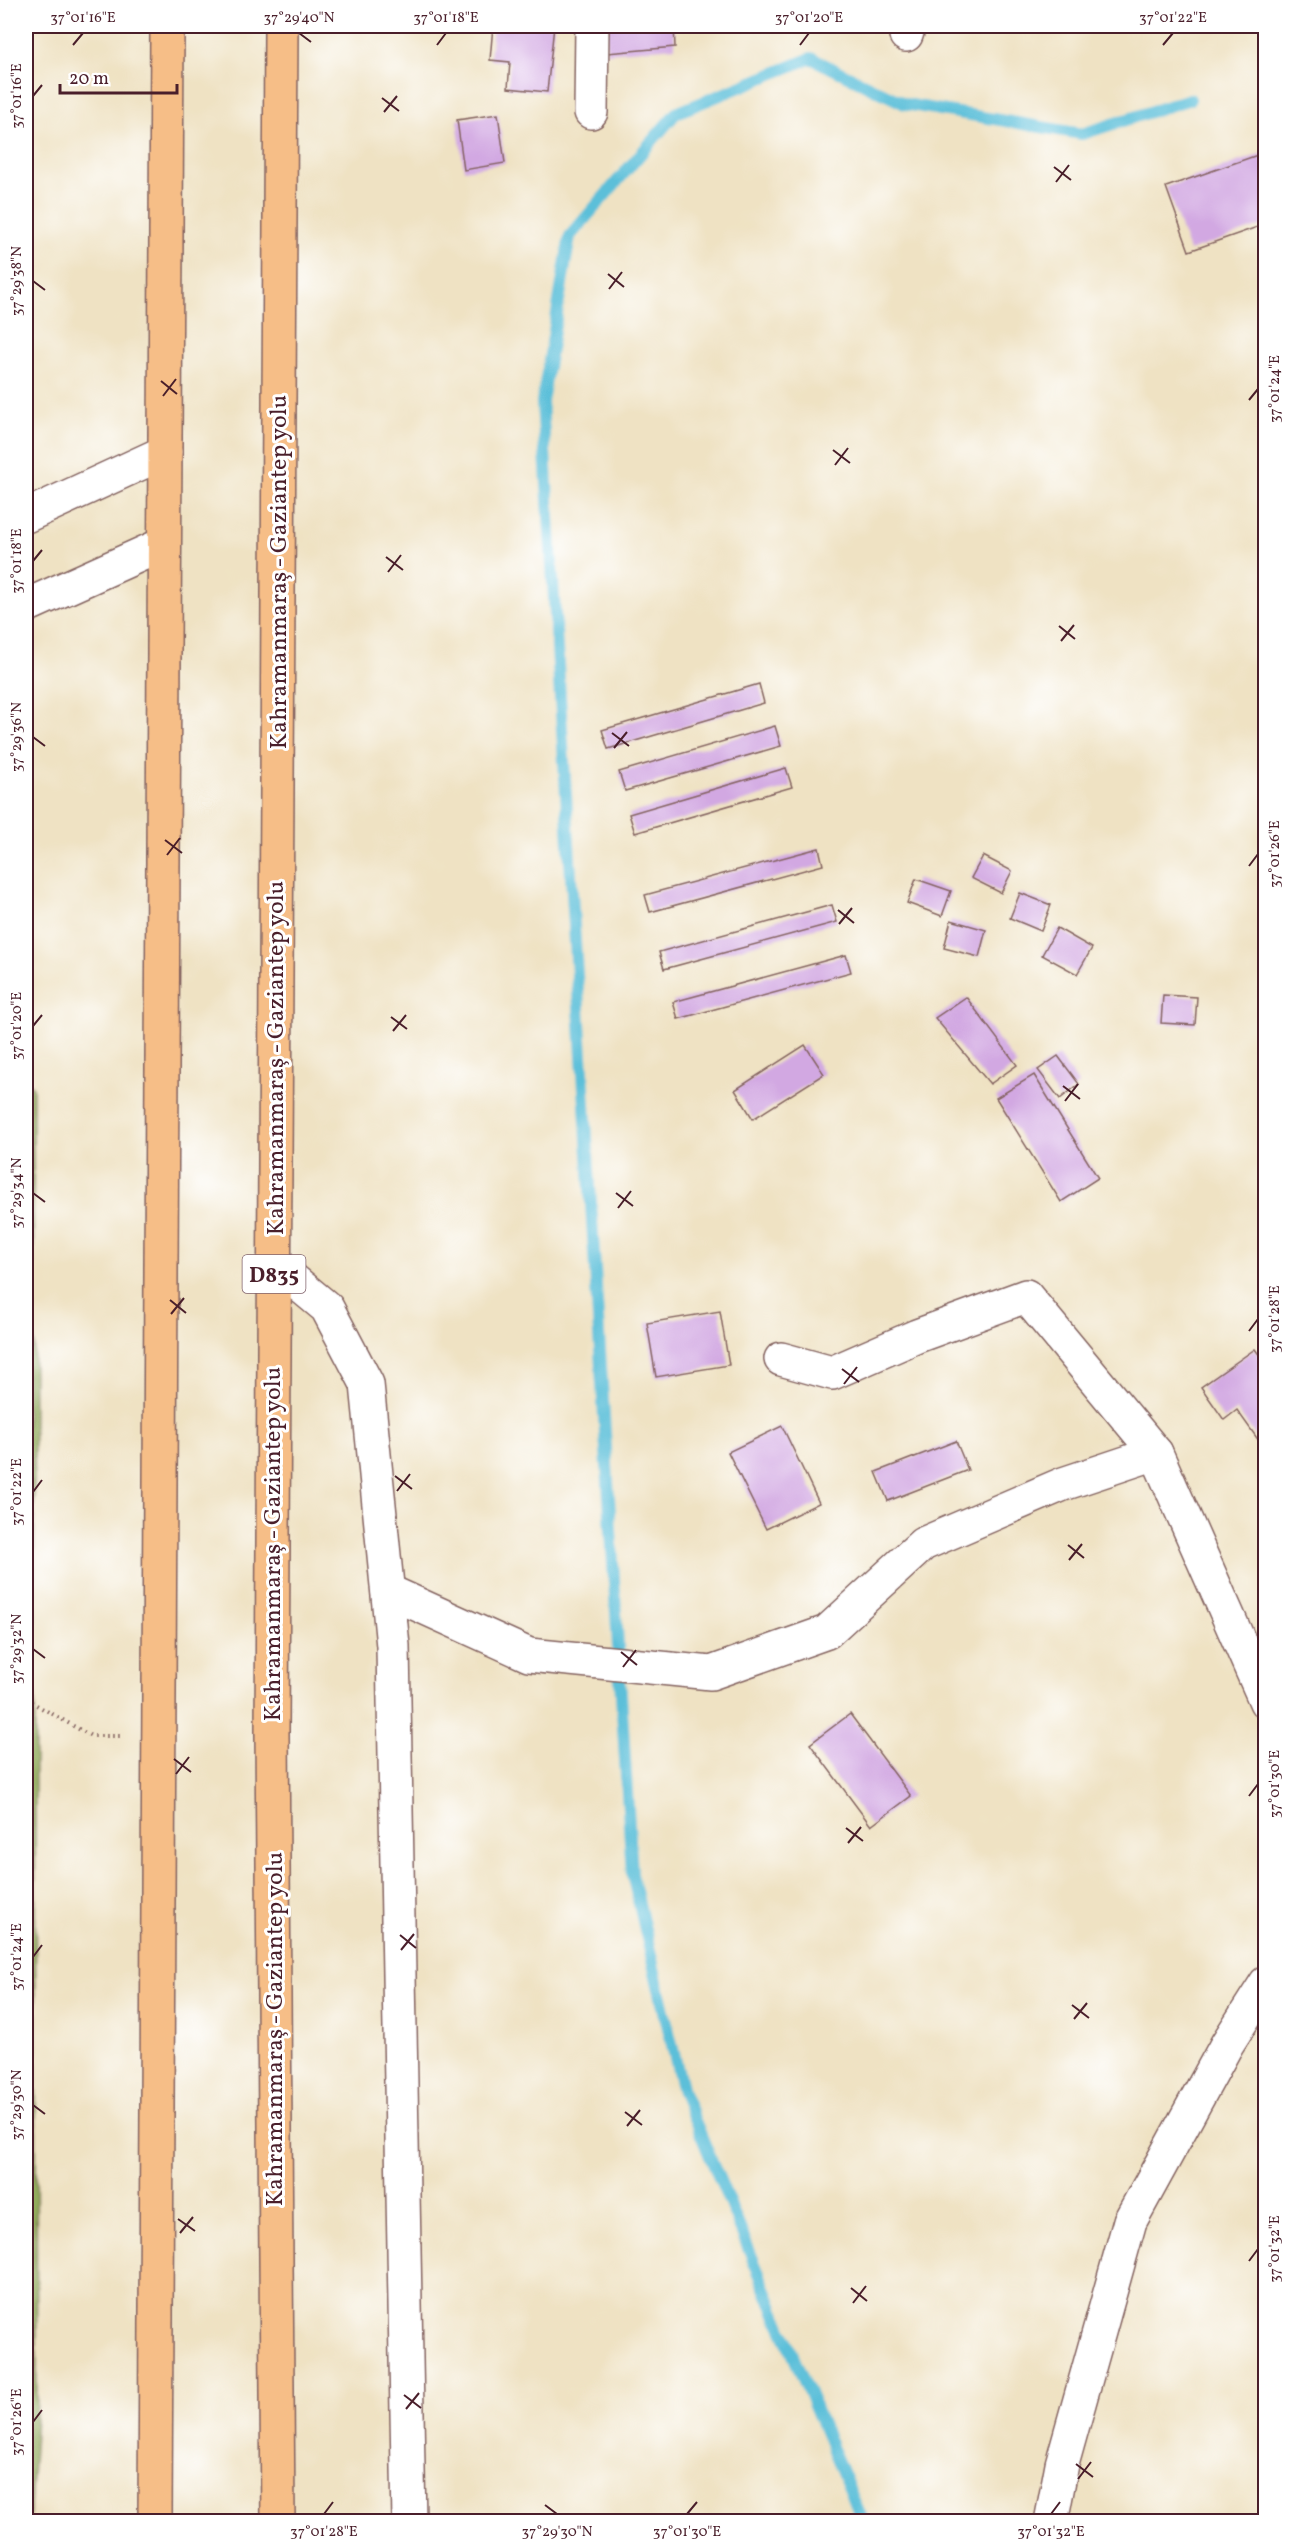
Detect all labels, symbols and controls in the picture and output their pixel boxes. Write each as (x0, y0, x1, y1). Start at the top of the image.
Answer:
text: 37°01'16"E (50, 8, 116, 29)
text: 37°29'40"N (263, 8, 335, 29)
text: 37°01'18"E (413, 8, 479, 29)
text: 37°01'20"E (775, 8, 843, 29)
text: 37°01'22"E (1139, 8, 1207, 29)
scale bar (60, 57, 177, 95)
text: 37°01'16"E (7, 63, 28, 129)
text: 20 m (69, 67, 109, 92)
text: 37°29'38"N (7, 246, 28, 316)
text: 37°01'24"E (1265, 355, 1286, 423)
street label: Kahramanmaraş - Gaziantep yolu (263, 395, 297, 749)
text: 37°01'18"E (7, 528, 28, 594)
text: 37°29'36"N (7, 702, 28, 772)
text: 37°01'26"E (1265, 820, 1286, 888)
street label: Kahramanmaraş - Gaziantep yolu (260, 881, 294, 1235)
text: 37°01'20"E (7, 992, 28, 1060)
text: 37°29'34"N (7, 1157, 28, 1229)
road number: D835 (242, 1255, 306, 1293)
text: 37°01'28"E (1265, 1285, 1286, 1353)
street label: Kahramanmaraş - Gaziantep yolu (257, 1367, 291, 1721)
text: 37°01'22"E (7, 1458, 28, 1526)
text: 37°29'32"N (7, 1614, 28, 1684)
text: 37°01'30"E (1265, 1750, 1286, 1818)
street label: Kahramanmaraş - Gaziantep yolu (259, 1852, 293, 2206)
text: 37°01'24"E (7, 1923, 28, 1991)
text: 37°29'30"N (7, 2069, 28, 2141)
text: 37°01'32"E (1265, 2215, 1286, 2283)
text: 37°01'26"E (7, 2388, 28, 2456)
text: 37°01'28"E (290, 2522, 358, 2543)
text: 37°29'30"N (521, 2522, 593, 2543)
text: 37°01'30"E (653, 2522, 721, 2543)
text: 37°01'32"E (1017, 2522, 1085, 2543)

